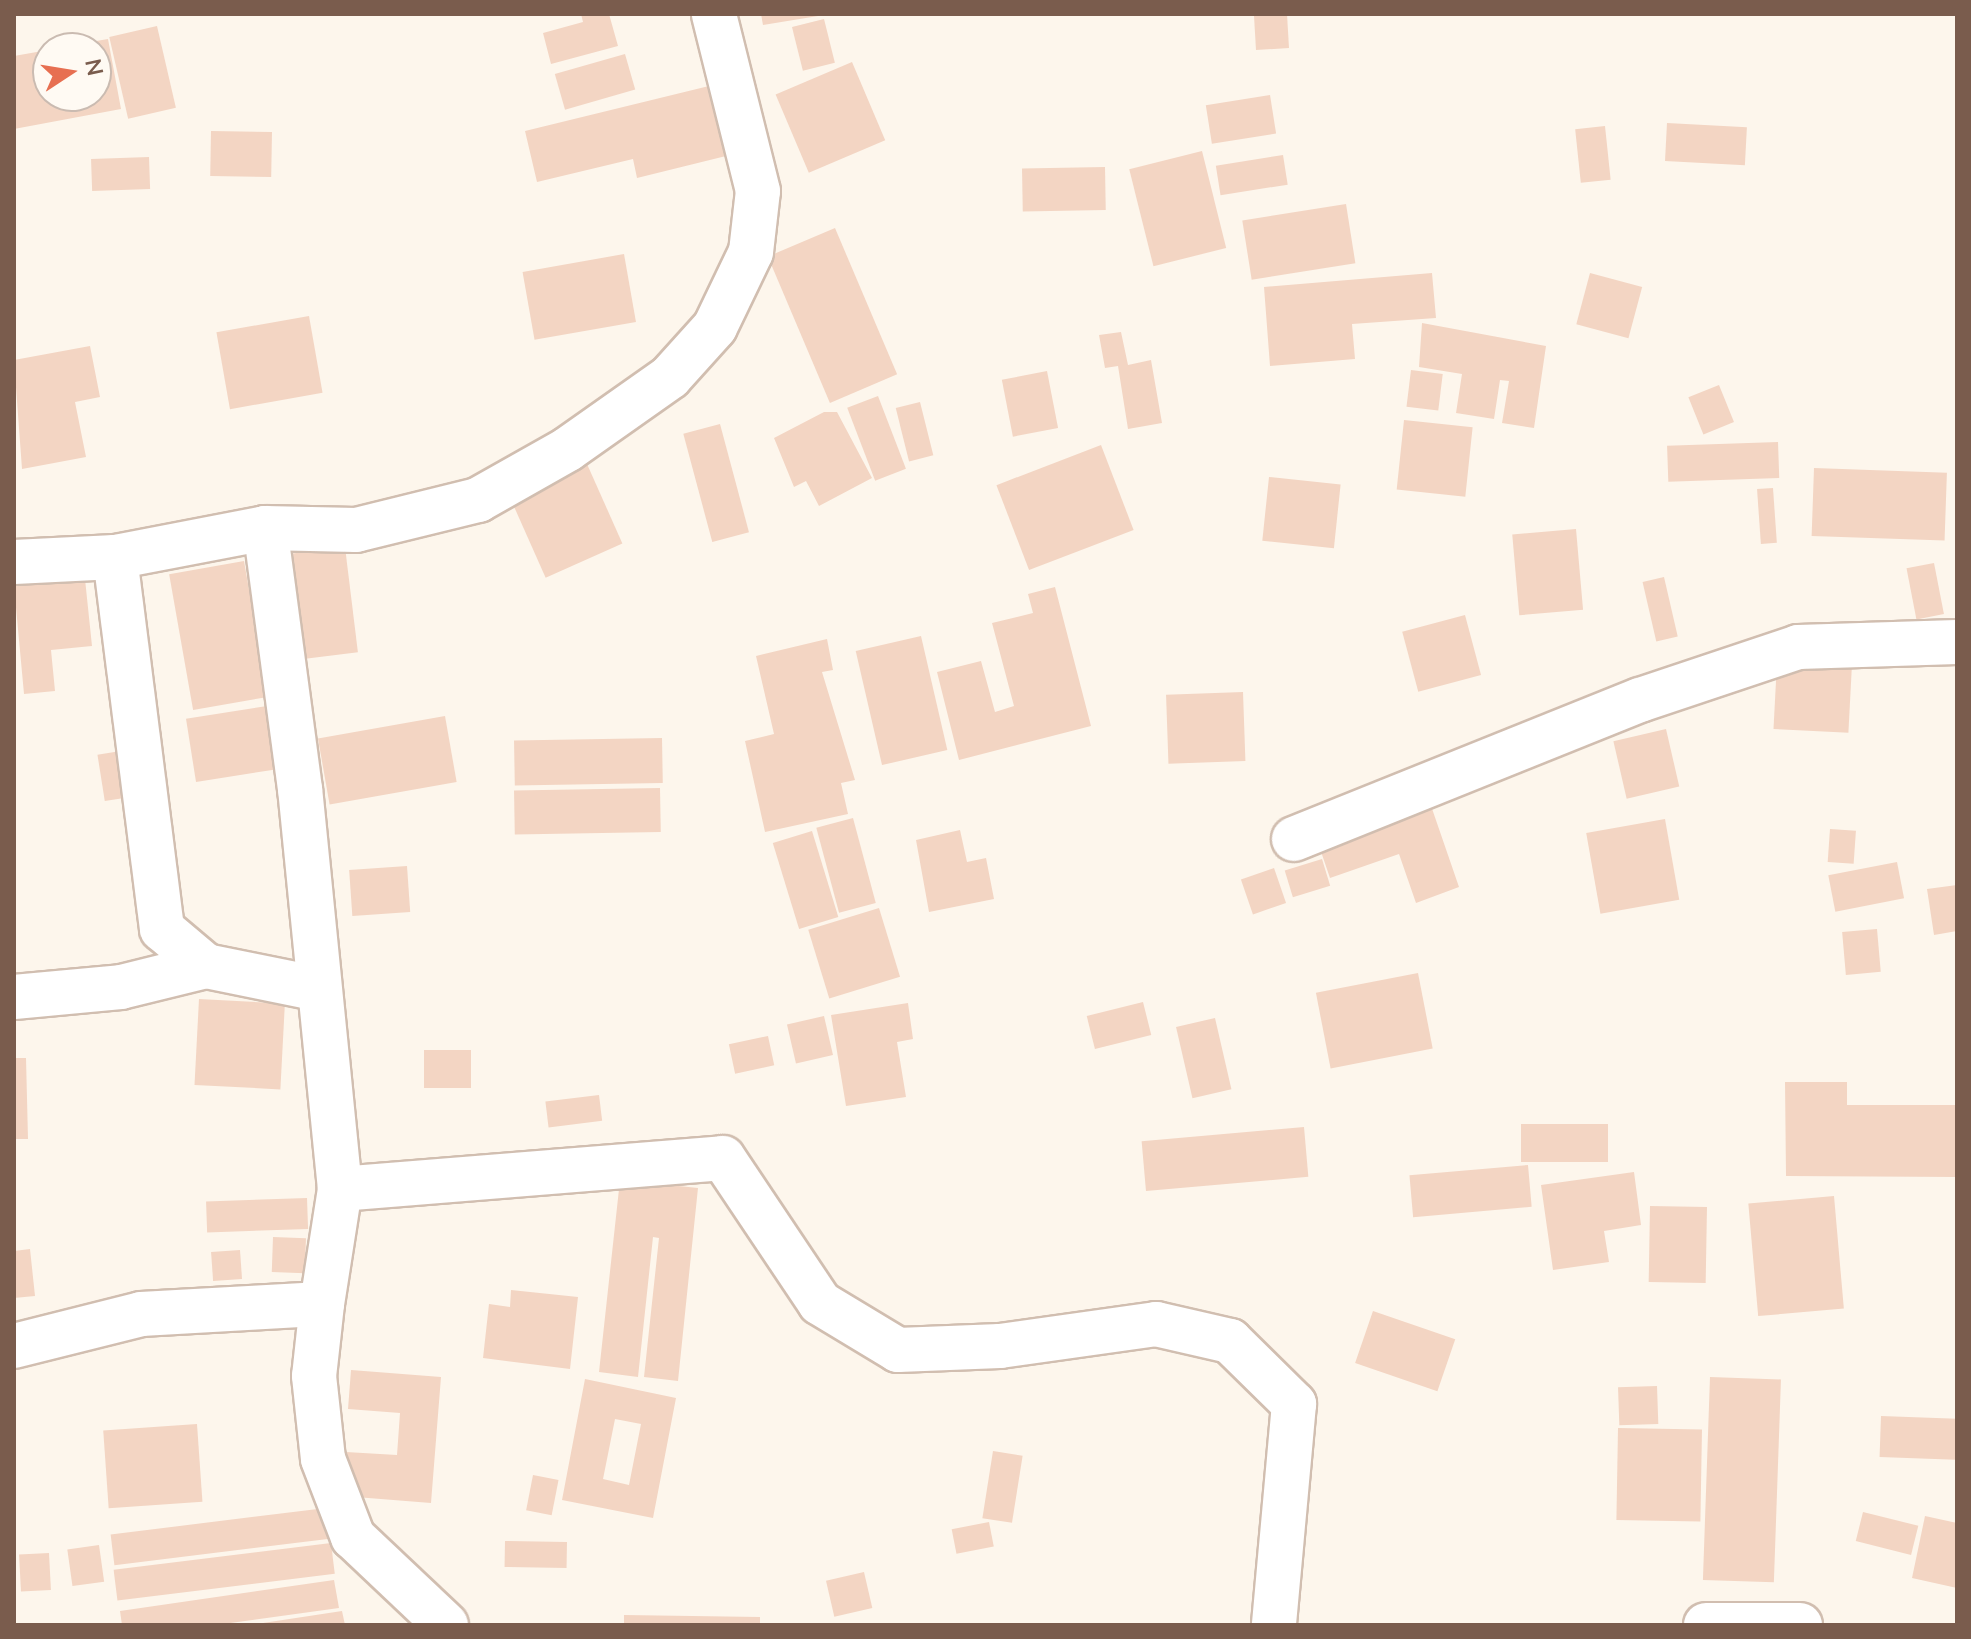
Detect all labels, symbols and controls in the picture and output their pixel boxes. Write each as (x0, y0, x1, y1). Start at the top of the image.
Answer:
north arrow (32, 32, 112, 112)
text: N (77, 56, 110, 79)

